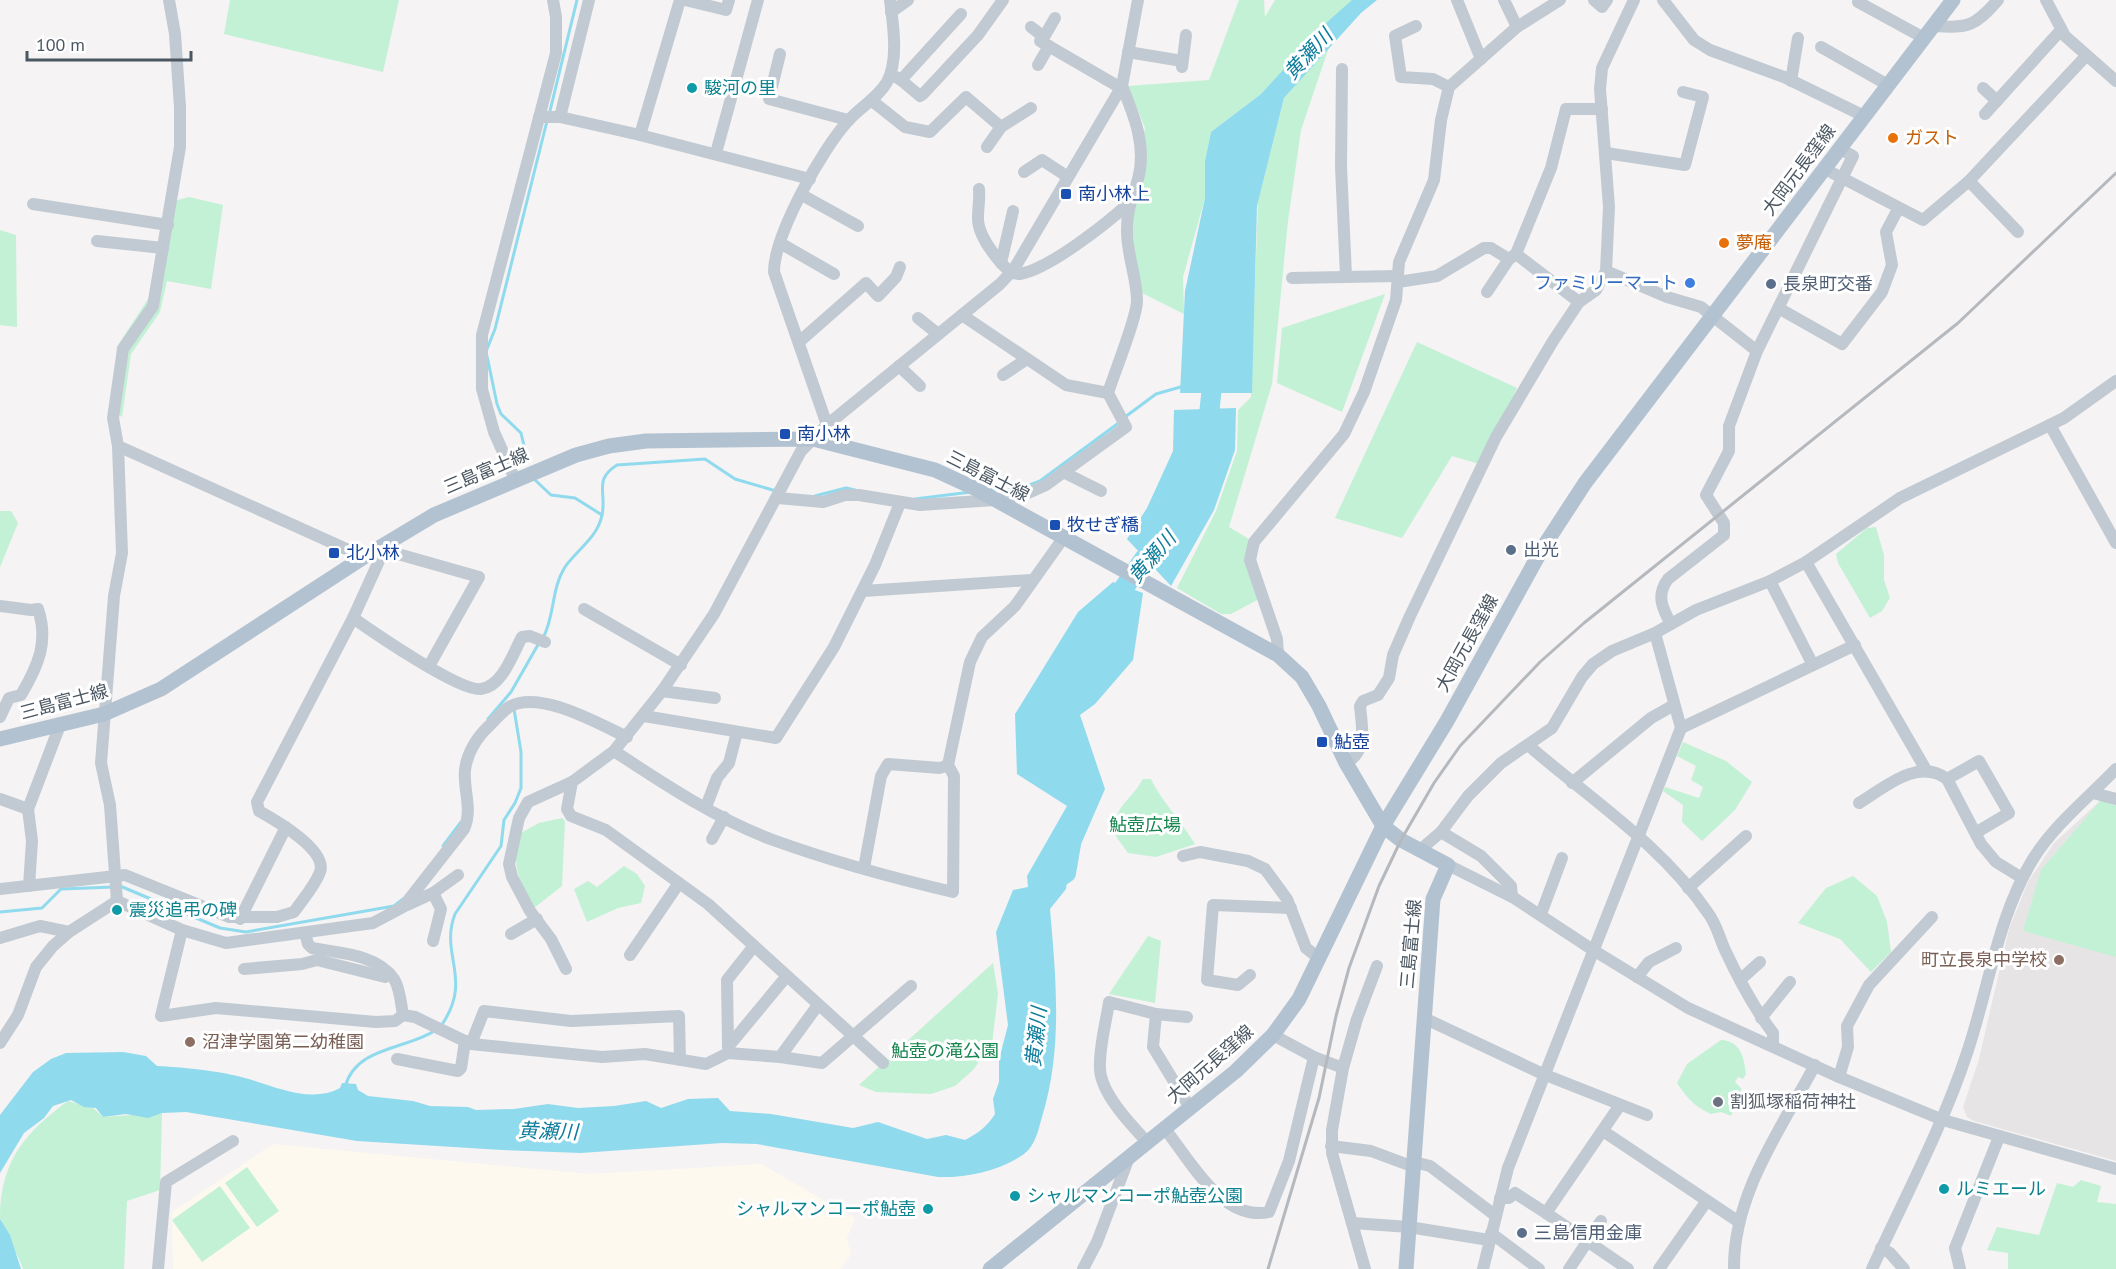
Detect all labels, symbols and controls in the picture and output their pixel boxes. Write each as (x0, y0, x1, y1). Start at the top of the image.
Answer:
water label: 黄瀬川 (1278, 22, 1339, 85)
scale bar (27, 24, 190, 62)
text: 100 m (36, 33, 85, 56)
place label: 駿河の里 (704, 76, 776, 99)
marker: 駿河の里 (685, 81, 699, 95)
street label: 大岡元長窪線 (1757, 120, 1840, 220)
place label: ガスト (1905, 126, 1959, 149)
marker: ガスト (1886, 131, 1900, 145)
place label: 南小林上 (1078, 182, 1150, 205)
marker: 南小林上 (1059, 187, 1073, 201)
place label: 夢庵 (1736, 231, 1772, 254)
marker: 夢庵 (1717, 236, 1731, 250)
place label: ファミリーマート (1534, 271, 1678, 294)
place label: 長泉町交番 (1783, 272, 1873, 295)
marker: ファミリーマート (1683, 276, 1697, 290)
marker: 長泉町交番 (1764, 277, 1778, 291)
place label: 南小林 (797, 422, 851, 445)
marker: 南小林 (778, 427, 792, 441)
street label: 三島富士線 (440, 442, 532, 499)
street label: 三島富士線 (943, 445, 1034, 506)
place label: 牧せぎ橋 (1067, 513, 1139, 536)
marker: 牧せぎ橋 (1048, 518, 1062, 532)
water label: 黄瀬川 (1123, 524, 1183, 588)
place label: 出光 (1523, 538, 1559, 561)
place label: 北小林 (346, 541, 400, 564)
marker: 出光 (1504, 543, 1518, 557)
marker: 北小林 (327, 546, 341, 560)
street label: 大岡元長窪線 (1430, 590, 1503, 696)
street label: 三島富士線 (17, 679, 110, 724)
place label: 鮎壺 (1334, 730, 1370, 753)
marker: 鮎壺 (1315, 735, 1329, 749)
park label: 鮎壺広場 (1109, 813, 1181, 836)
place label: 震災追弔の碑 (129, 898, 237, 921)
street label: 三島富士線 (1395, 898, 1426, 990)
marker: 震災追弔の碑 (110, 903, 124, 917)
place label: 町立長泉中学校 (1921, 948, 2047, 971)
marker: 町立長泉中学校 (2052, 953, 2066, 967)
water label: 黄瀬川 (1020, 1004, 1052, 1068)
street label: 大岡元長窪線 (1161, 1020, 1258, 1108)
place label: 沼津学園第二幼稚園 (202, 1030, 364, 1053)
marker: 沼津学園第二幼稚園 (183, 1035, 197, 1049)
park label: 鮎壺の滝公園 (891, 1039, 999, 1062)
place label: 割狐塚稲荷神社 (1730, 1090, 1856, 1113)
marker: 割狐塚稲荷神社 (1711, 1095, 1725, 1109)
water label: 黄瀬川 (518, 1117, 580, 1145)
place label: ルミエール (1956, 1177, 2046, 1200)
marker: ルミエール (1937, 1182, 1951, 1196)
place label: シャルマンコーポ鮎壺公園 (1027, 1184, 1243, 1207)
marker: シャルマンコーポ鮎壺公園 (1008, 1189, 1022, 1203)
place label: シャルマンコーポ鮎壺 (736, 1197, 916, 1220)
marker: シャルマンコーポ鮎壺 (921, 1202, 935, 1216)
place label: 三島信用金庫 (1534, 1221, 1642, 1244)
marker: 三島信用金庫 (1515, 1226, 1529, 1240)

